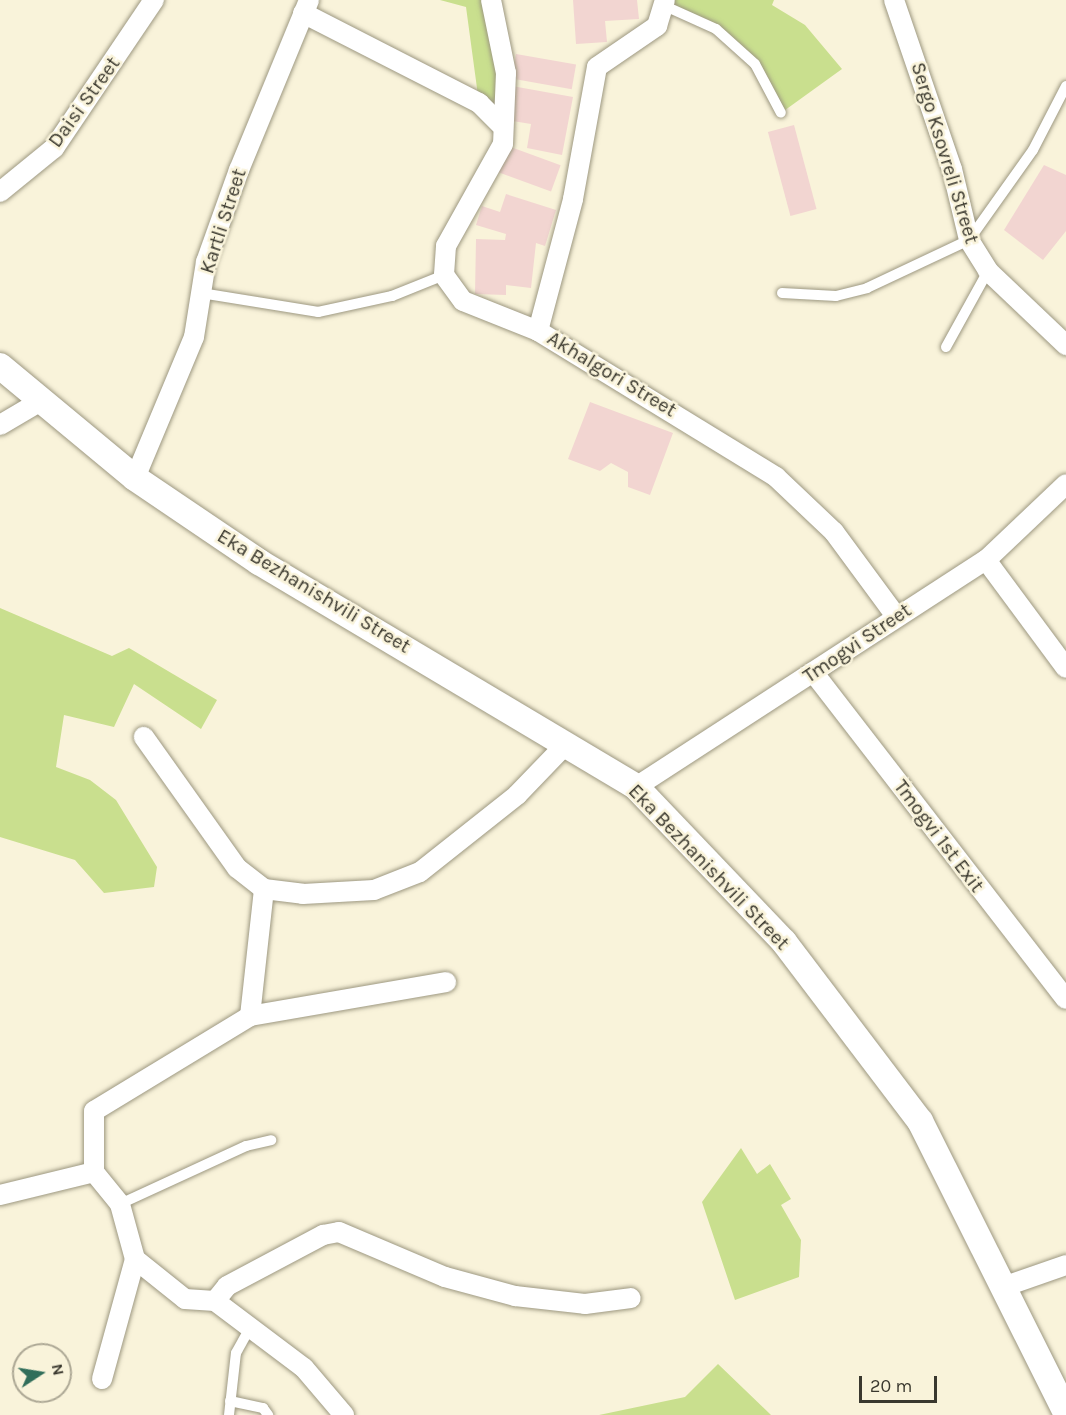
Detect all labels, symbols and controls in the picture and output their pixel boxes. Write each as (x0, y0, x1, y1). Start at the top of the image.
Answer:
street label: Daisi Street (43, 52, 125, 152)
street label: Sergo Ksovreli Street (906, 59, 984, 247)
street label: Kartli Street (195, 165, 251, 277)
street label: Akhalgori Street (543, 326, 681, 422)
street label: Eka Bezhanishvili Street (213, 524, 415, 658)
street label: Tmogvi Street (798, 598, 916, 688)
street label: Tmogvi 1st Exit (889, 775, 989, 897)
street label: Eka Bezhanishvili Street (623, 779, 795, 955)
north arrow (12, 1343, 72, 1403)
text: N (48, 1362, 69, 1377)
scale bar (862, 1364, 940, 1402)
text: 20 m (870, 1375, 912, 1397)

